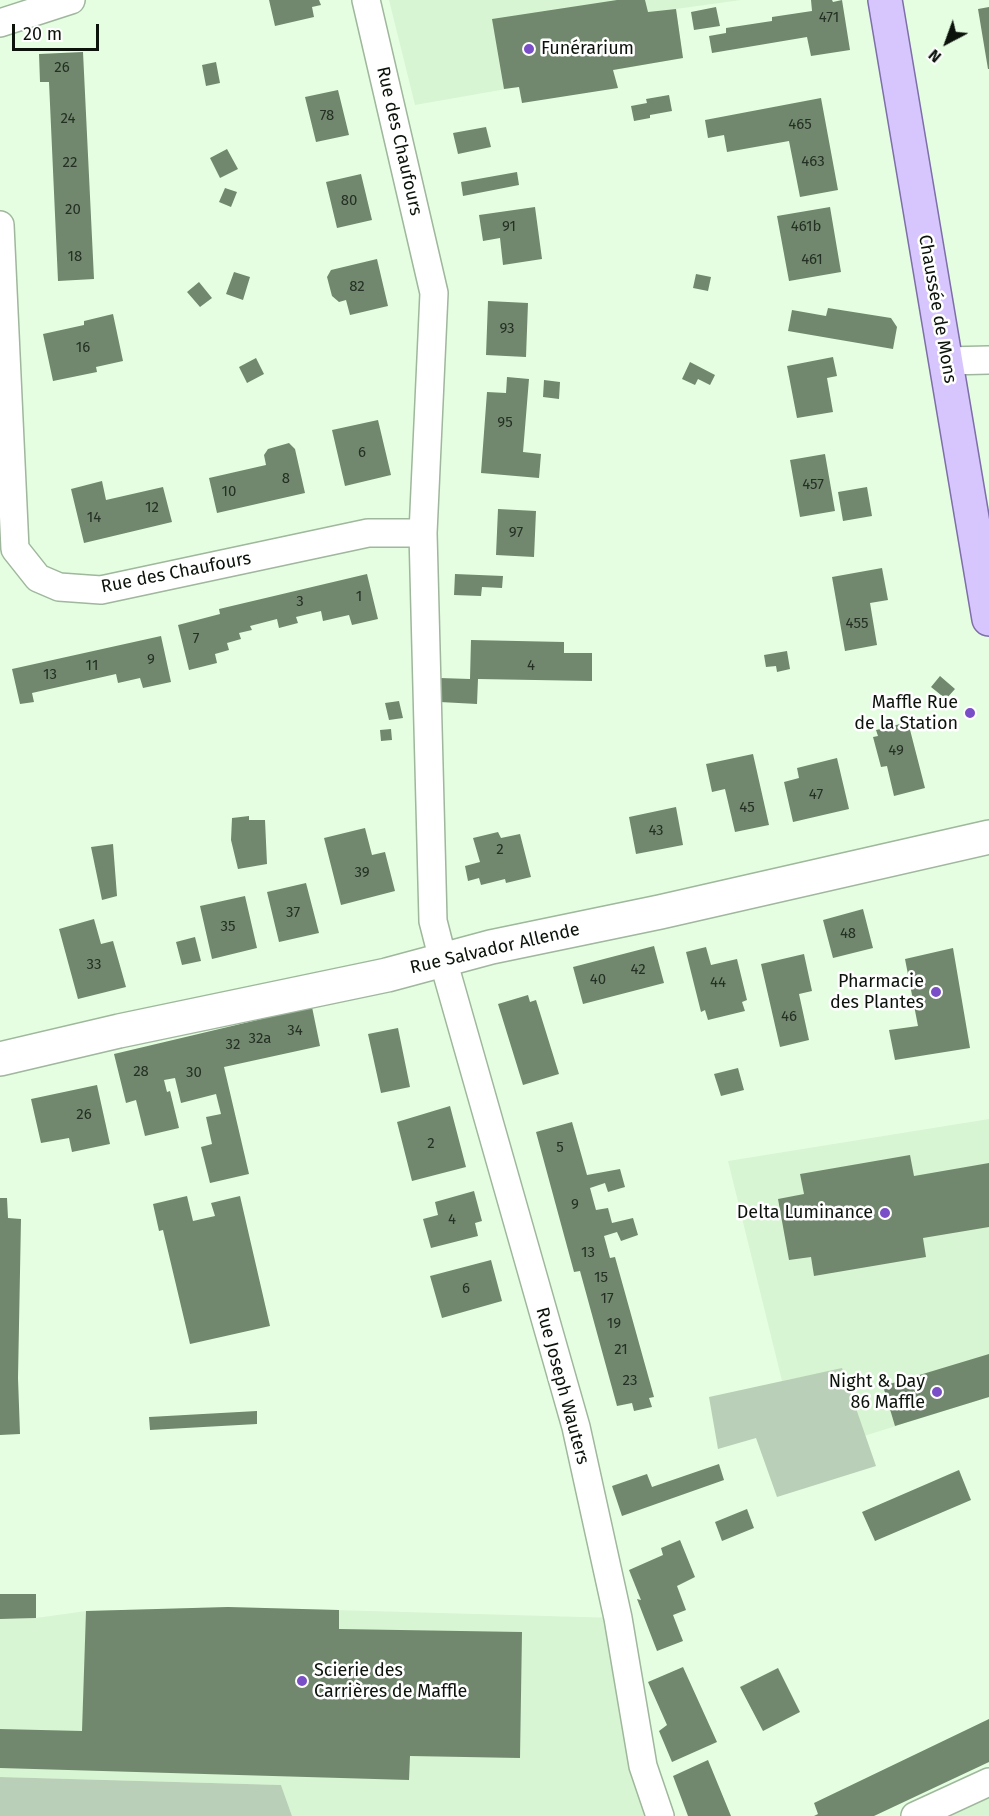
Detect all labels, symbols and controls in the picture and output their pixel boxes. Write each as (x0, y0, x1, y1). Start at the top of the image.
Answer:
house number: 471 (819, 9, 839, 27)
scale bar (15, 12, 102, 50)
north arrow (917, 12, 977, 72)
text: 20 m (23, 23, 62, 45)
place label: Funérarium (541, 38, 634, 60)
marker: Funérarium (522, 42, 536, 56)
text: N (925, 45, 945, 67)
house number: 26 (54, 59, 70, 77)
street label: Rue des Chaufours (371, 64, 427, 218)
house number: 78 (320, 107, 334, 125)
house number: 24 (61, 110, 75, 128)
house number: 465 (788, 116, 812, 134)
house number: 463 (801, 153, 825, 171)
house number: 22 (63, 154, 77, 172)
house number: 80 (341, 192, 357, 210)
house number: 20 (65, 201, 81, 219)
house number: 91 (502, 218, 516, 236)
house number: 461b (791, 218, 821, 236)
street label: Chaussée de Mons (913, 233, 961, 385)
house number: 18 (68, 248, 82, 266)
house number: 461 (801, 251, 823, 269)
house number: 82 (349, 278, 365, 296)
house number: 93 (499, 320, 515, 338)
house number: 16 (76, 339, 90, 357)
house number: 95 (497, 414, 513, 432)
house number: 6 (358, 444, 366, 462)
house number: 8 (282, 470, 290, 488)
house number: 457 (802, 476, 824, 494)
house number: 10 (222, 483, 236, 501)
house number: 12 (145, 499, 159, 517)
house number: 14 (87, 509, 101, 527)
house number: 97 (509, 524, 523, 542)
street label: Rue des Chaufours (99, 548, 253, 598)
house number: 1 (356, 588, 362, 606)
house number: 3 (296, 593, 304, 611)
house number: 455 (846, 615, 868, 633)
house number: 7 (193, 630, 199, 648)
house number: 9 (147, 651, 155, 669)
house number: 11 (86, 657, 98, 675)
house number: 4 (527, 657, 535, 675)
house number: 13 (43, 666, 57, 684)
place label: Maffle Rue de la Station (854, 692, 958, 734)
marker: Maffle Rue de la Station (963, 706, 977, 720)
house number: 49 (888, 742, 904, 760)
house number: 47 (809, 786, 823, 804)
house number: 45 (739, 799, 755, 817)
house number: 43 (648, 822, 664, 840)
house number: 2 (496, 841, 504, 859)
house number: 39 (354, 864, 370, 882)
house number: 37 (286, 904, 300, 922)
house number: 35 (221, 918, 235, 936)
street label: Rue Salvador Allende (408, 919, 582, 979)
house number: 48 (840, 925, 856, 943)
house number: 33 (87, 956, 101, 974)
house number: 42 (630, 961, 646, 979)
house number: 40 (590, 971, 606, 989)
place label: Pharmacie des Plantes (830, 971, 924, 1014)
house number: 44 (710, 974, 726, 992)
marker: Pharmacie des Plantes (929, 985, 943, 999)
house number: 46 (781, 1008, 797, 1026)
house number: 34 (287, 1022, 303, 1040)
house number: 32a (249, 1030, 271, 1048)
house number: 32 (226, 1036, 240, 1054)
house number: 28 (133, 1063, 149, 1081)
house number: 30 (186, 1064, 202, 1082)
house number: 26 (76, 1106, 92, 1124)
house number: 2 (427, 1135, 435, 1153)
house number: 5 (556, 1139, 564, 1157)
house number: 9 (571, 1196, 579, 1214)
place label: Delta Luminance (737, 1202, 873, 1224)
marker: Delta Luminance (878, 1206, 892, 1220)
house number: 4 (448, 1211, 456, 1229)
house number: 13 (581, 1244, 595, 1262)
house number: 15 (594, 1269, 608, 1287)
house number: 6 (462, 1280, 470, 1298)
house number: 17 (600, 1290, 614, 1308)
street label: Rue Joseph Wauters (531, 1305, 593, 1467)
house number: 19 (607, 1315, 621, 1333)
house number: 21 (614, 1341, 628, 1359)
place label: Night & Day 86 Maffle (829, 1371, 925, 1414)
house number: 23 (623, 1372, 637, 1390)
marker: Night & Day 86 Maffle (930, 1385, 944, 1399)
place label: Scierie des Carrières de Maffle (314, 1660, 467, 1702)
marker: Scierie des Carrières de Maffle (295, 1674, 309, 1688)

